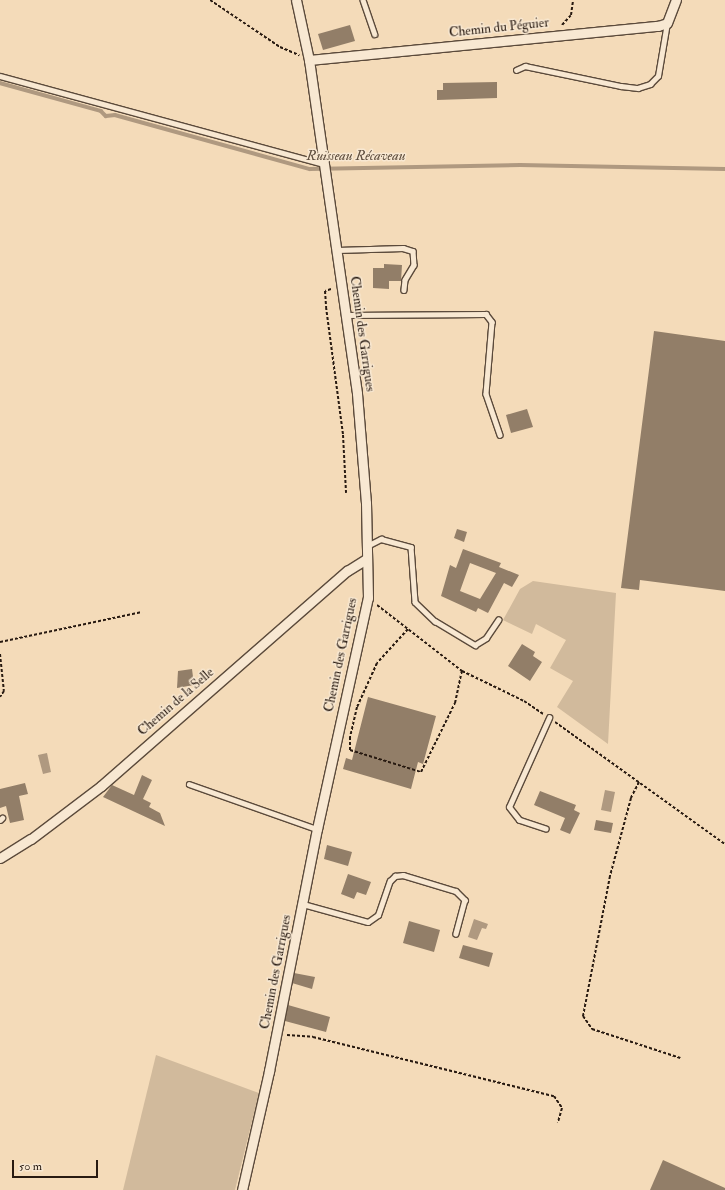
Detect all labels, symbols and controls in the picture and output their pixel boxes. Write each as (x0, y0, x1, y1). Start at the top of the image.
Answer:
street label: Chemin du Péguier (448, 15, 550, 41)
water label: Ruisseau Récaveau (307, 148, 405, 164)
street label: Chemin des Garrigues (346, 275, 378, 393)
street label: Chemin des Garrigues (321, 596, 361, 714)
street label: Chemin de la Selle (135, 665, 217, 739)
street label: Chemin des Garrigues (257, 913, 295, 1031)
scale bar (14, 1152, 100, 1178)
text: 50 m (19, 1159, 42, 1174)

